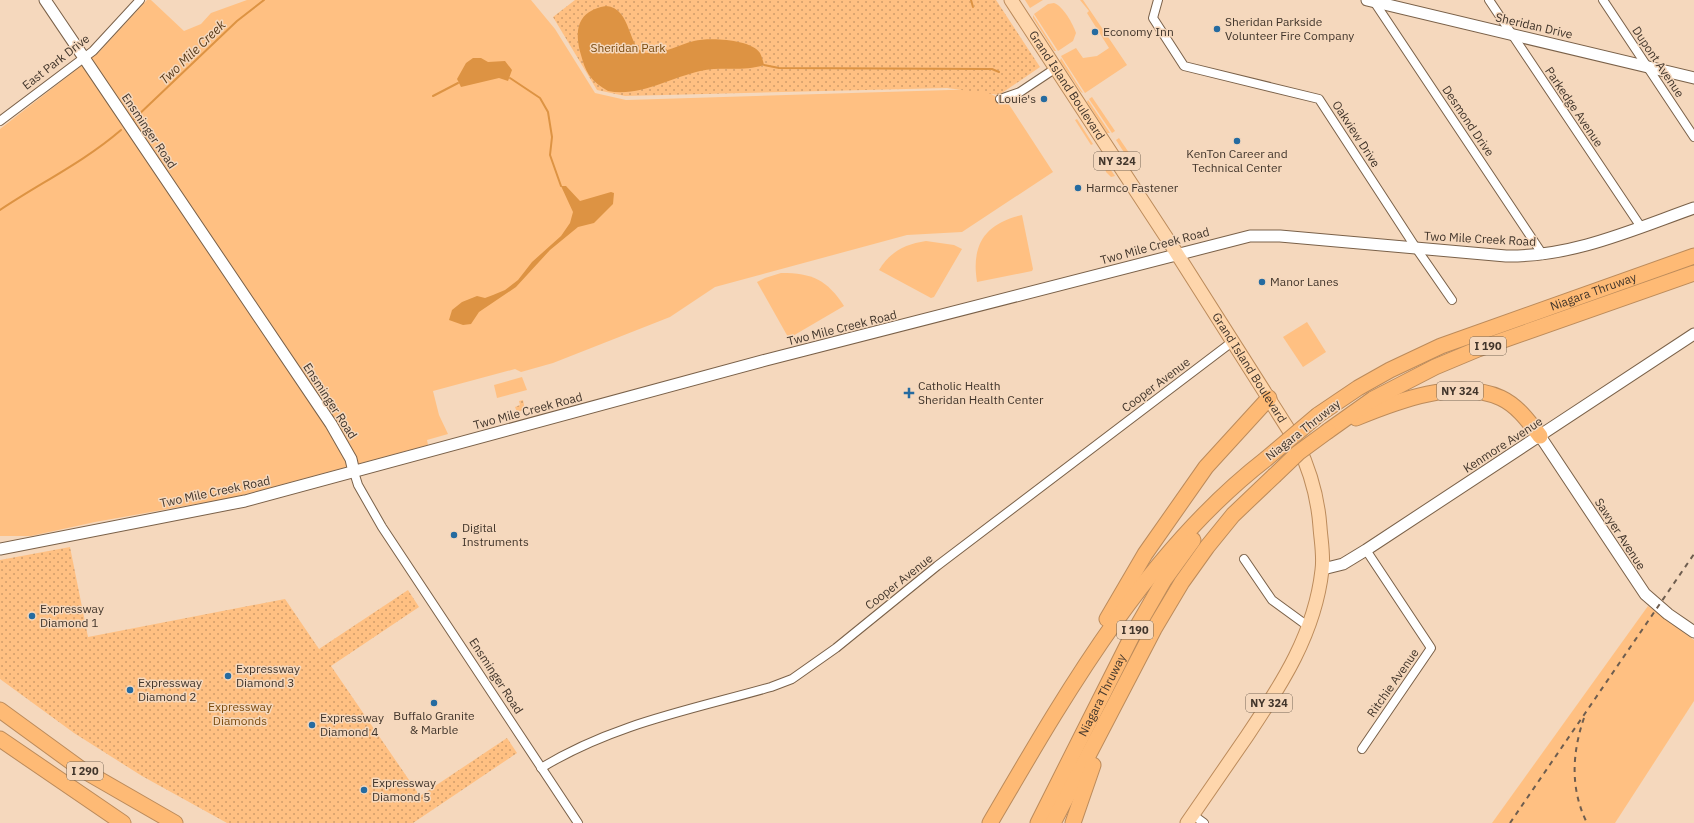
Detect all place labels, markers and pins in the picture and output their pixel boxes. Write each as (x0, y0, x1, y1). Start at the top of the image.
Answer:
place label: Sheridan Parkside Volunteer Fire Company (1225, 14, 1354, 43)
place label: Economy Inn (1103, 24, 1174, 39)
marker: Sheridan Parkside Volunteer Fire Company (1212, 24, 1222, 34)
marker: Economy Inn (1090, 27, 1100, 37)
place label: Louie's (998, 91, 1036, 106)
marker: Louie's (1039, 94, 1049, 104)
marker: KenTon Career and Technical Center (1232, 136, 1242, 146)
place label: KenTon Career and Technical Center (1186, 146, 1288, 175)
place label: Harmco Fastener (1086, 180, 1179, 195)
marker: Harmco Fastener (1073, 183, 1083, 193)
place label: Manor Lanes (1270, 274, 1339, 289)
marker: Manor Lanes (1257, 277, 1267, 287)
place label: Catholic Health Sheridan Health Center (918, 378, 1044, 407)
marker: Catholic Health Sheridan Health Center (903, 387, 915, 399)
place label: Digital Instruments (462, 520, 529, 549)
marker: Digital Instruments (449, 530, 459, 540)
place label: Expressway Diamond 1 (40, 601, 104, 630)
marker: Expressway Diamond 1 (27, 611, 37, 621)
place label: Expressway Diamond 3 (236, 661, 300, 690)
marker: Expressway Diamond 3 (223, 671, 233, 681)
place label: Expressway Diamond 2 (138, 675, 202, 704)
marker: Expressway Diamond 2 (125, 685, 135, 695)
marker: Buffalo Granite & Marble (429, 698, 439, 708)
place label: Buffalo Granite & Marble (393, 708, 475, 737)
place label: Expressway Diamond 4 (320, 710, 384, 739)
marker: Expressway Diamond 4 (307, 720, 317, 730)
place label: Expressway Diamond 5 (372, 775, 436, 804)
marker: Expressway Diamond 5 (359, 785, 369, 795)

